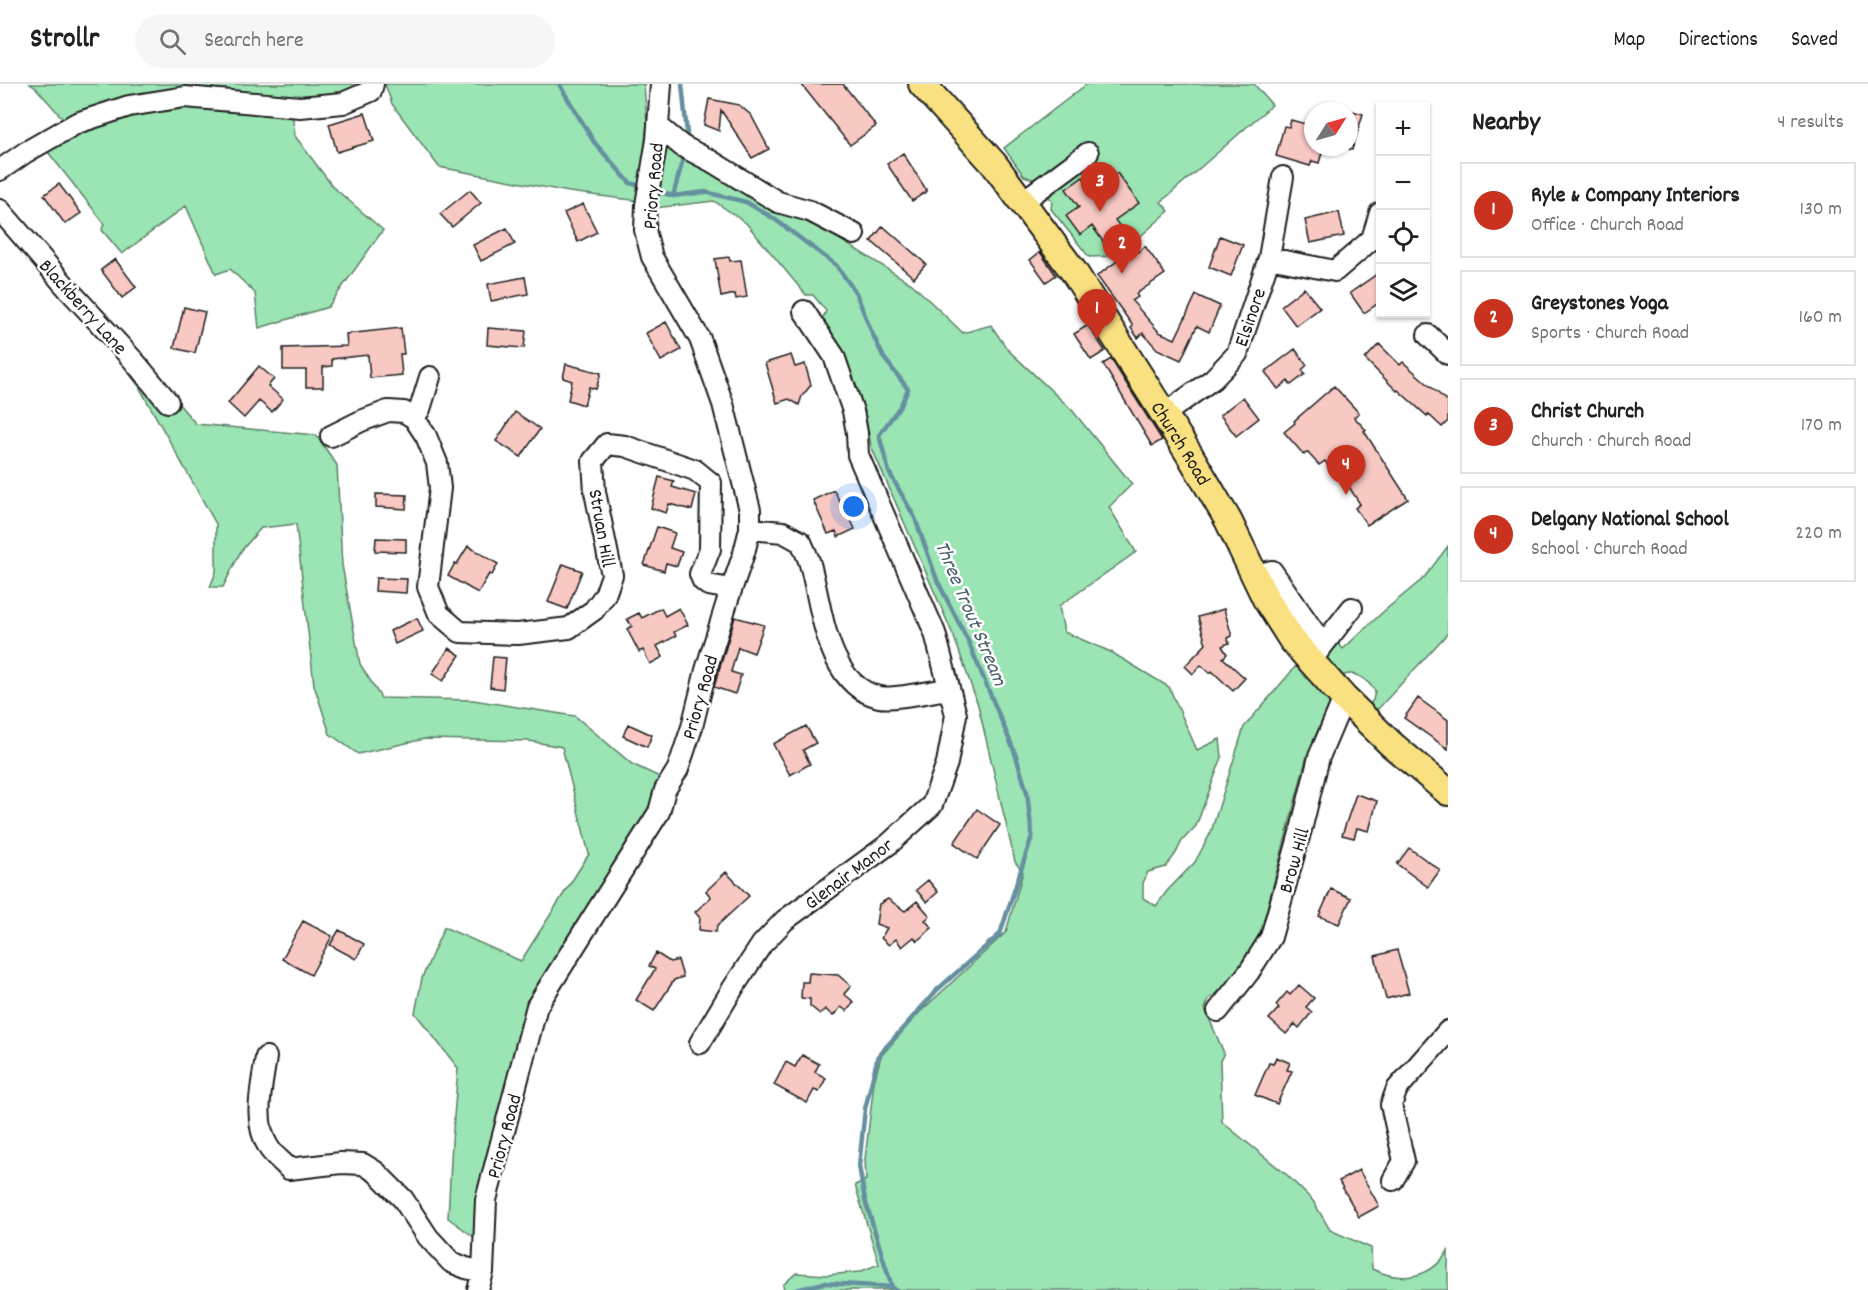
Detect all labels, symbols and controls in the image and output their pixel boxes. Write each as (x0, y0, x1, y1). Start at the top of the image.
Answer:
search box (135, 14, 555, 68)
text: Strollr (30, 21, 99, 61)
icon: search (156, 25, 189, 58)
text: Search here (204, 26, 304, 57)
text: Map (1614, 26, 1645, 56)
text: Directions (1678, 26, 1758, 56)
text: Saved (1791, 26, 1838, 56)
north arrow (1304, 102, 1358, 156)
map controls (1376, 102, 1430, 318)
button: + (1376, 102, 1430, 156)
text: Nearby (1472, 105, 1540, 142)
text: 4 results (1777, 109, 1844, 137)
street label: Priory Road (637, 142, 673, 231)
button: − (1376, 156, 1430, 210)
pin: 3 (1080, 162, 1120, 212)
text: Ryle & Company Interiors (1531, 181, 1740, 212)
text: 1 (1491, 196, 1496, 224)
text: 130 m (1800, 196, 1842, 224)
button: locate (1376, 210, 1430, 264)
text: Office · Church Road (1531, 212, 1684, 240)
pin: 2 (1102, 224, 1142, 274)
street label: Blackberry Lane (31, 254, 133, 362)
button: layers (1376, 264, 1430, 318)
street label: Elsinore (1229, 285, 1275, 351)
text: Greystones Yoga (1531, 289, 1668, 320)
pin: 1 (1078, 290, 1116, 339)
text: 2 (1489, 304, 1498, 332)
text: 160 m (1799, 304, 1842, 332)
text: Sports · Church Road (1531, 320, 1689, 348)
street label: Church Road (1142, 397, 1216, 492)
text: Christ Church (1531, 397, 1644, 428)
text: 3 (1489, 412, 1498, 440)
text: 170 m (1801, 412, 1842, 440)
text: Church · Church Road (1531, 428, 1691, 456)
pin: 4 (1326, 446, 1366, 495)
street label: Struan Hill (579, 487, 621, 570)
your location (839, 492, 868, 521)
text: Delgany National School (1531, 505, 1729, 536)
text: 4 (1489, 520, 1498, 548)
text: 220 m (1795, 520, 1842, 548)
text: School · Church Road (1531, 536, 1688, 564)
water label: Three Trout Stream (925, 537, 1013, 692)
street label: Priory Road (676, 652, 727, 743)
street label: Brow Hill (1273, 825, 1319, 897)
street label: Glenair Manor (800, 832, 900, 918)
street label: Priory Road (481, 1091, 531, 1182)

